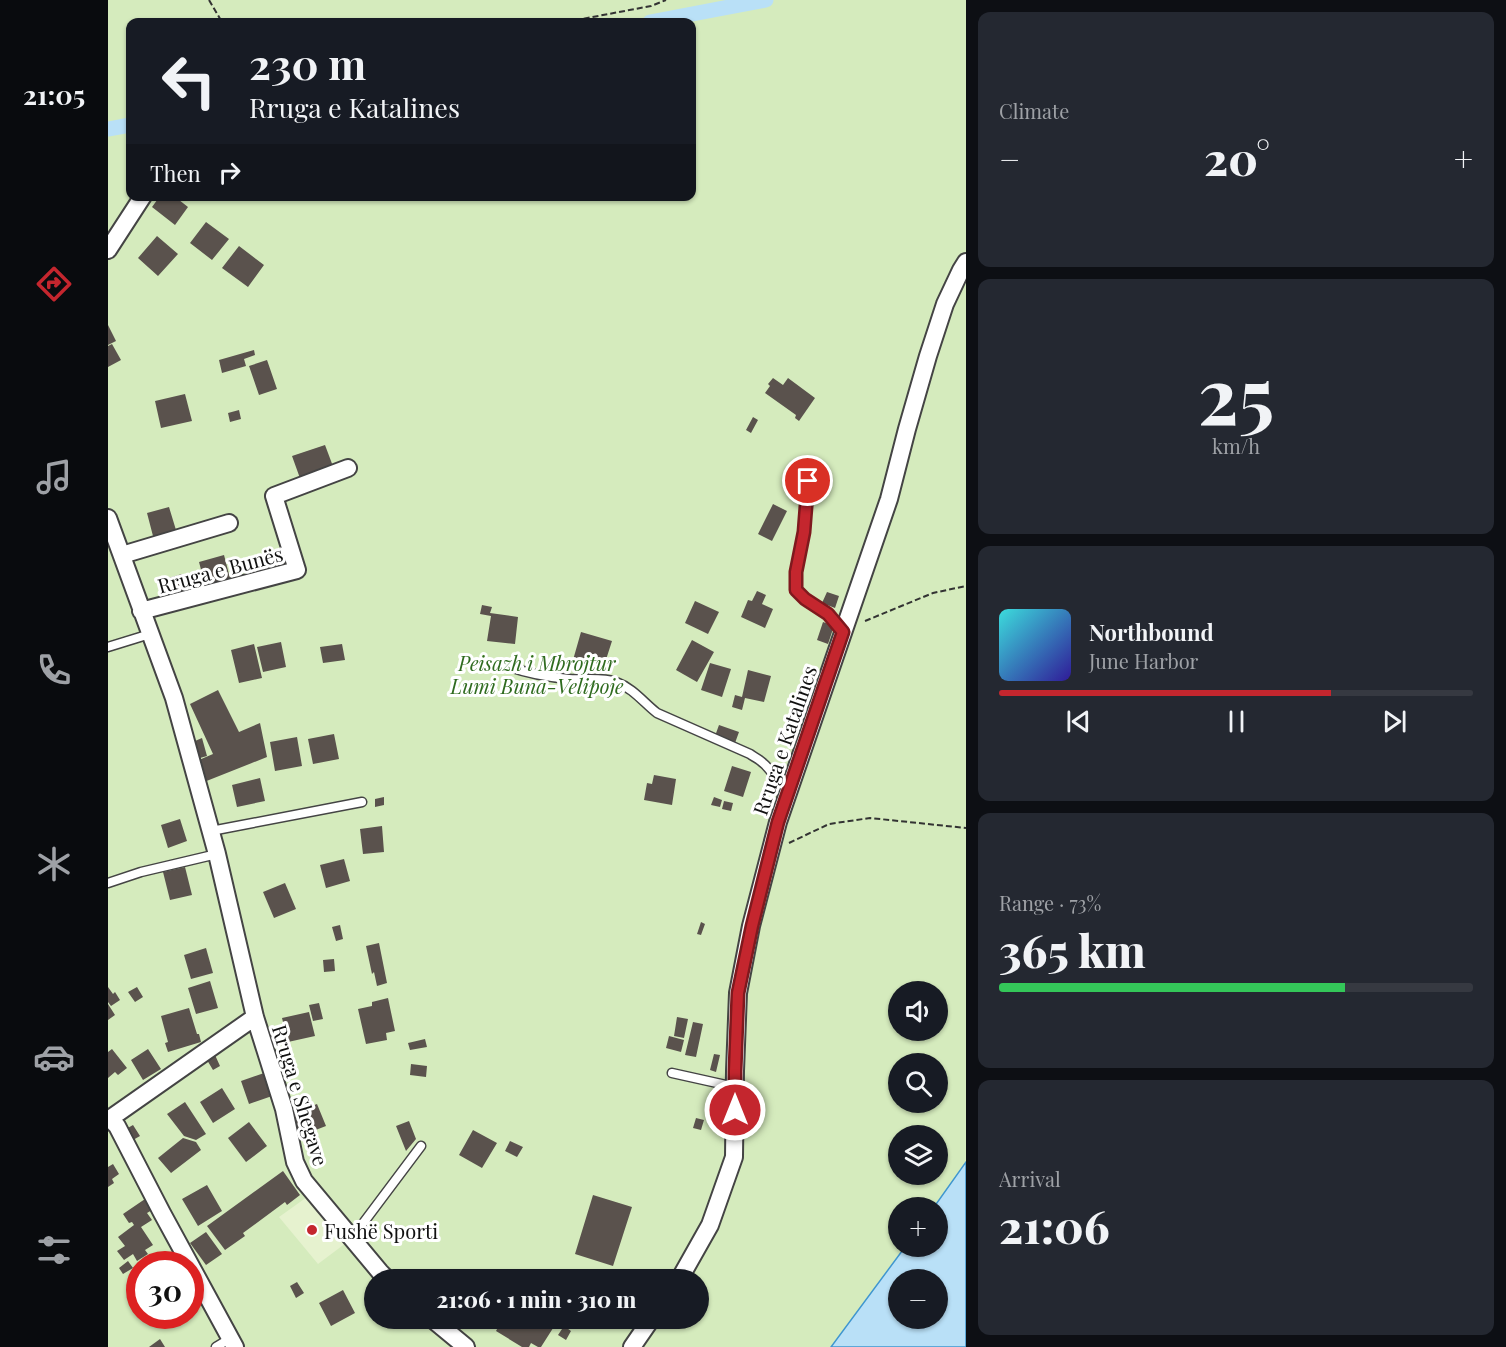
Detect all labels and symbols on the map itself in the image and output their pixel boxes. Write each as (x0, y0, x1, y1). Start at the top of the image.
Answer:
pin (782, 455, 833, 506)
street label: Rruga e Bunës (154, 539, 286, 599)
park label: Peisazh i Mbrojtur Lumi Buna-Velipoje (449, 649, 624, 699)
street label: Rruga e Katalines (746, 662, 822, 818)
street label: Rruga e Shegave (267, 1021, 335, 1169)
position arrow (703, 1078, 767, 1142)
place label: Fushë Sporti (324, 1217, 438, 1244)
marker: Fushë Sporti (305, 1223, 319, 1237)
speed limit sign: 30 (126, 1251, 204, 1329)

